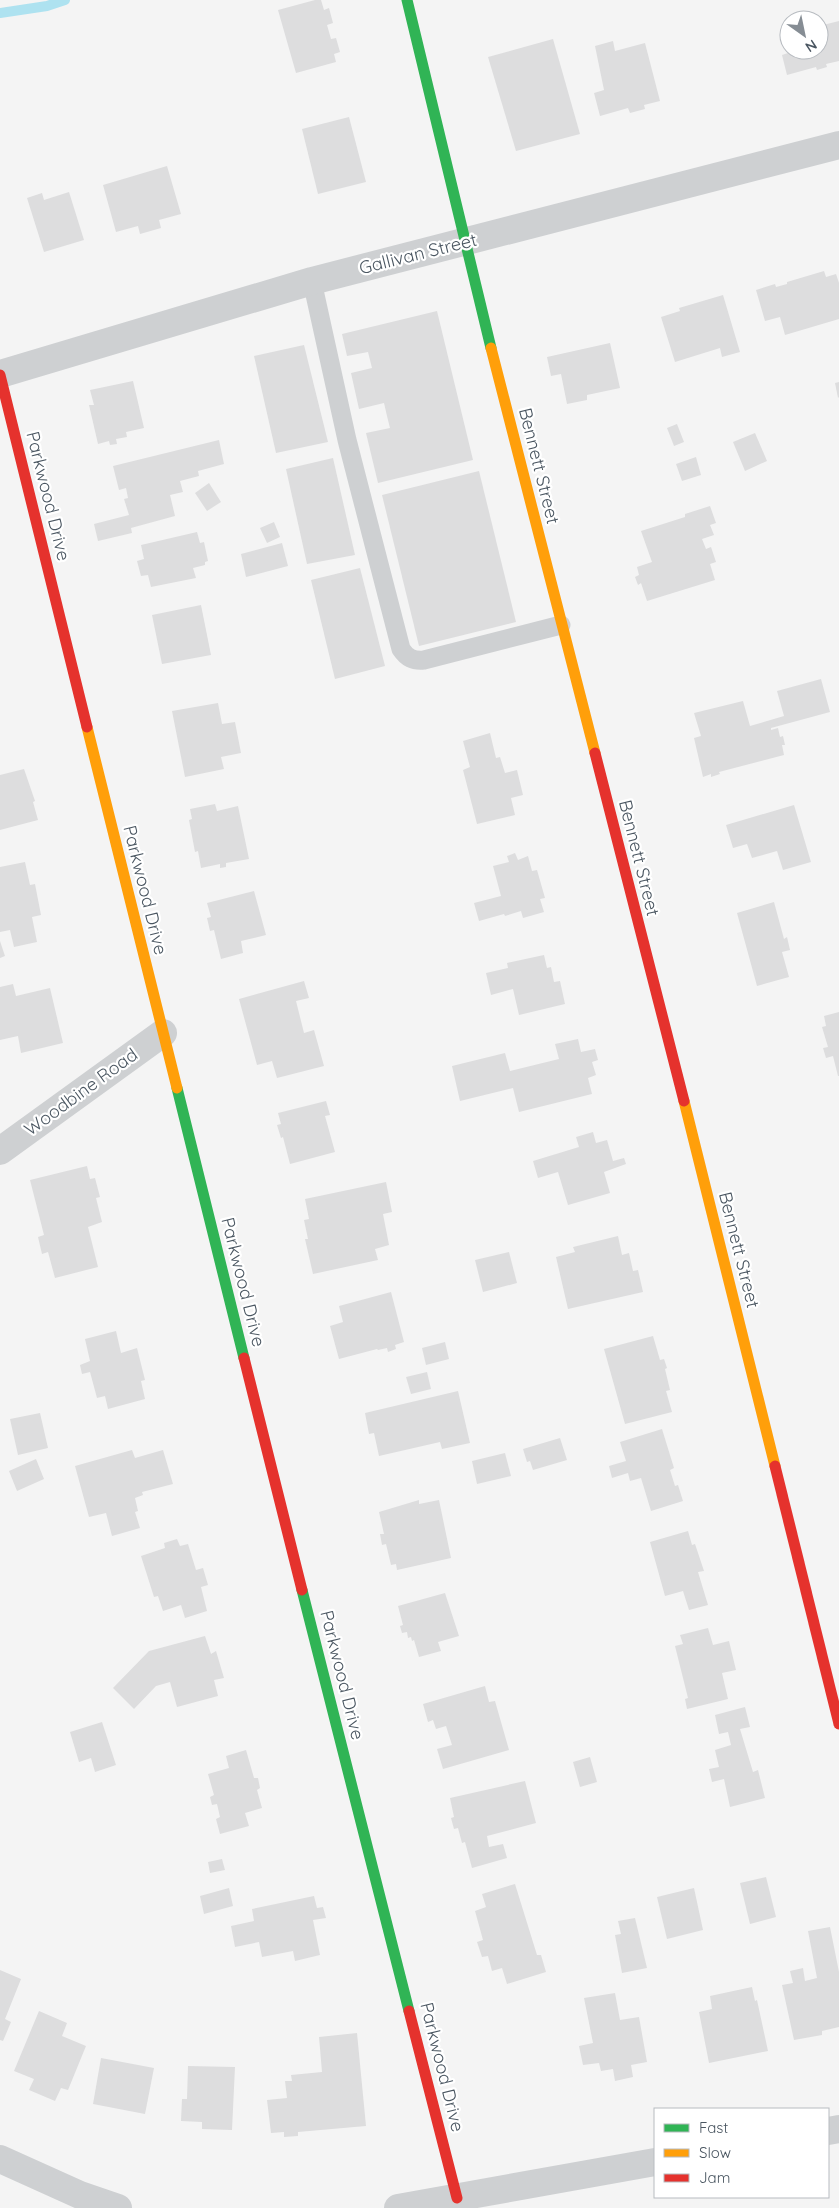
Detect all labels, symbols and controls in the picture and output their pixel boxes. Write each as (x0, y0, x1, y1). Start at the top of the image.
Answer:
north arrow (779, 10, 829, 60)
text: N (802, 36, 820, 56)
street label: Gallivan Street (357, 228, 479, 279)
street label: Bennett Street (514, 405, 565, 526)
street label: Parkwood Drive (21, 429, 76, 563)
street label: Bennett Street (614, 797, 665, 918)
street label: Parkwood Drive (118, 823, 173, 957)
street label: Woodbine Road (19, 1043, 142, 1140)
street label: Bennett Street (714, 1189, 765, 1310)
street label: Parkwood Drive (216, 1215, 271, 1349)
street label: Parkwood Drive (315, 1608, 370, 1742)
street label: Parkwood Drive (415, 2000, 470, 2134)
legend (654, 2108, 829, 2198)
text: Fast (699, 2118, 728, 2137)
text: Slow (699, 2143, 731, 2162)
text: Jam (699, 2168, 730, 2187)

